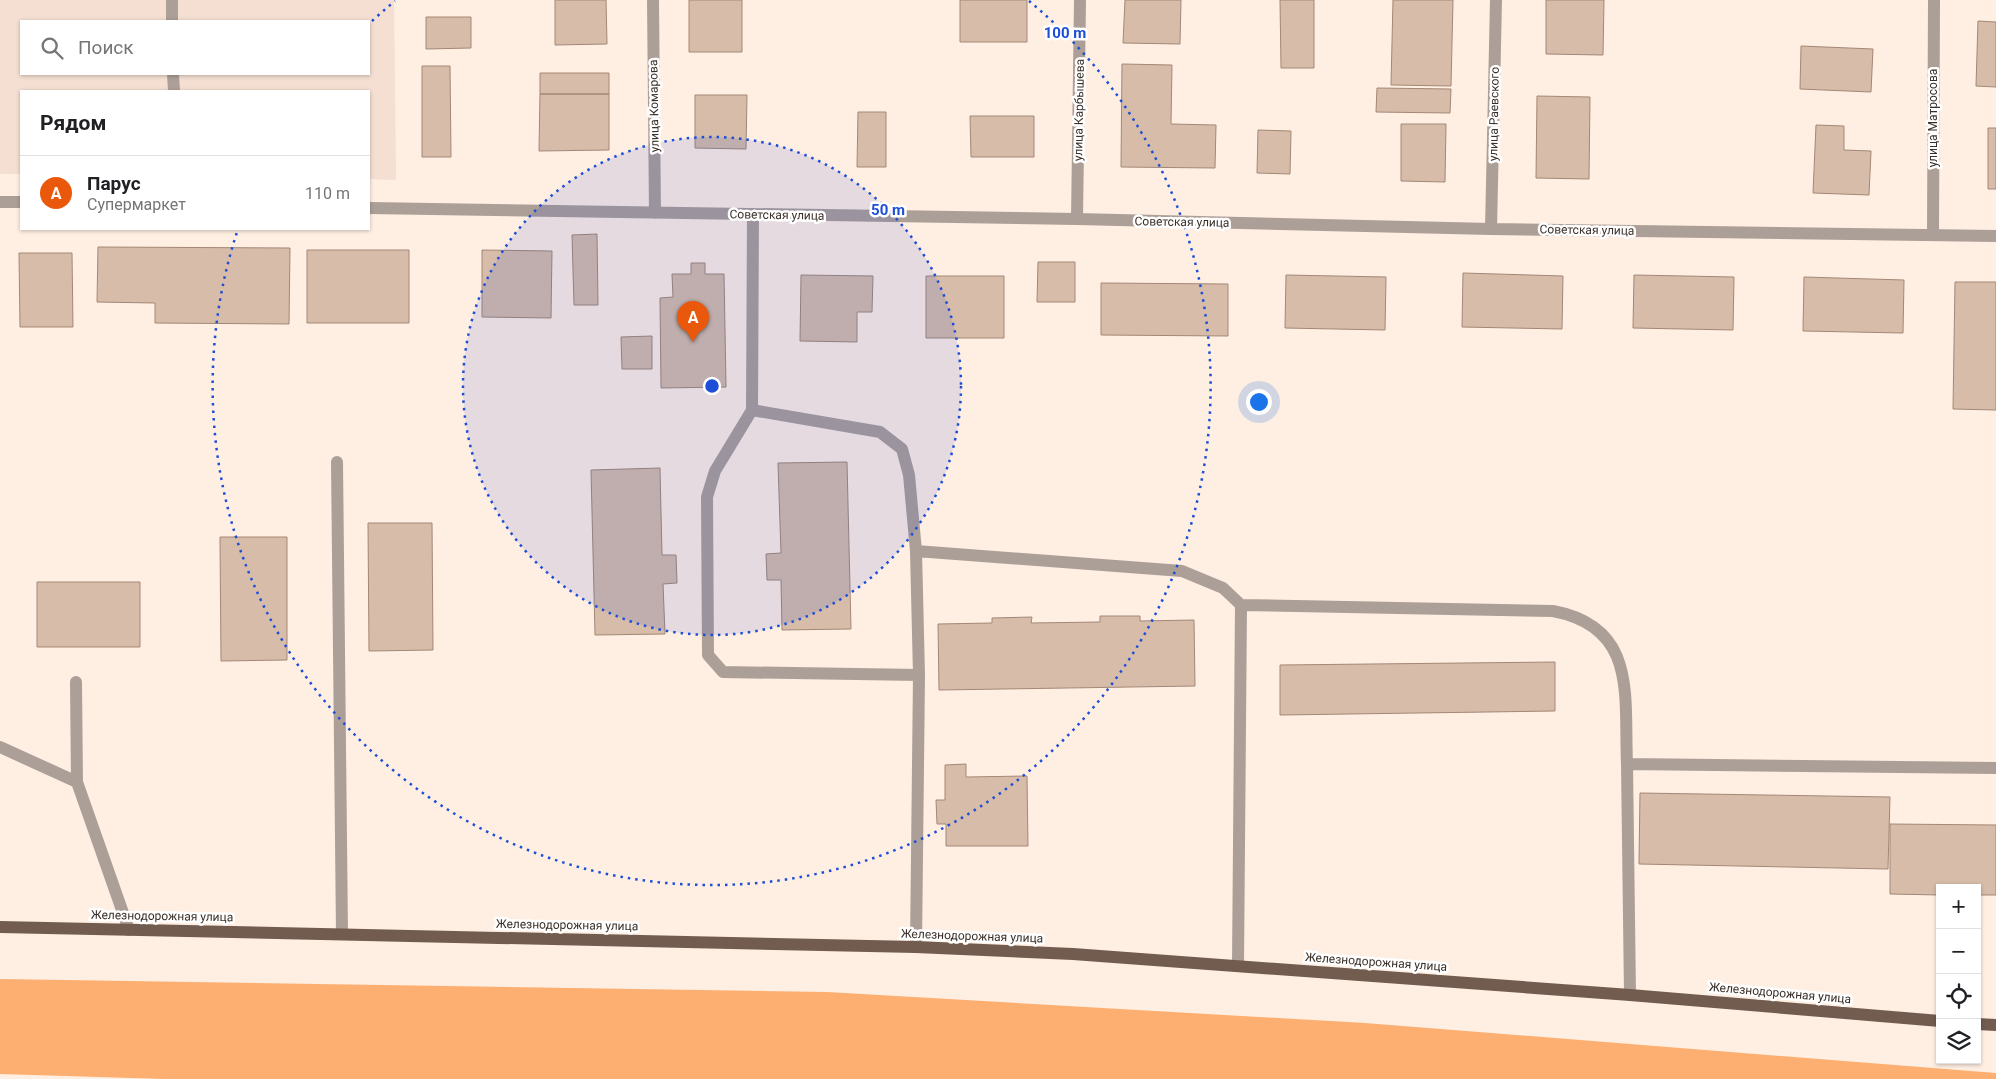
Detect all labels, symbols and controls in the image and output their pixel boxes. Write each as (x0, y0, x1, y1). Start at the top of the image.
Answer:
search box (20, 20, 370, 75)
text: 100 m (1044, 24, 1086, 42)
icon: search (38, 34, 66, 62)
text: Поиск (78, 36, 134, 59)
street label: улица Карбышева (1071, 59, 1087, 161)
street label: улица Комарова (646, 60, 662, 152)
street label: улица Раевского (1486, 67, 1502, 161)
street label: улица Матросова (1926, 69, 1940, 167)
text: Рядом (40, 111, 106, 135)
text: Парус (87, 172, 141, 195)
text: A (51, 184, 61, 203)
text: 110 m (305, 184, 350, 203)
text: Супермаркет (87, 195, 186, 214)
text: 50 m (871, 201, 905, 219)
street label: Советская улица (729, 207, 825, 223)
street label: Советская улица (1134, 214, 1230, 230)
street label: Советская улица (1539, 222, 1635, 238)
pin: A (677, 301, 709, 342)
centre of rings (703, 377, 721, 395)
your location (1246, 389, 1272, 415)
map controls (1936, 884, 1981, 1064)
button: + (1936, 884, 1981, 929)
street label: Железнодорожная улица (91, 908, 233, 924)
street label: Железнодорожная улица (496, 917, 638, 933)
street label: Железнодорожная улица (901, 927, 1043, 945)
button: − (1936, 929, 1981, 974)
street label: Железнодорожная улица (1304, 950, 1448, 974)
button: locate (1936, 974, 1981, 1019)
street label: Железнодорожная улица (1708, 980, 1852, 1006)
button: layers (1936, 1019, 1981, 1064)

